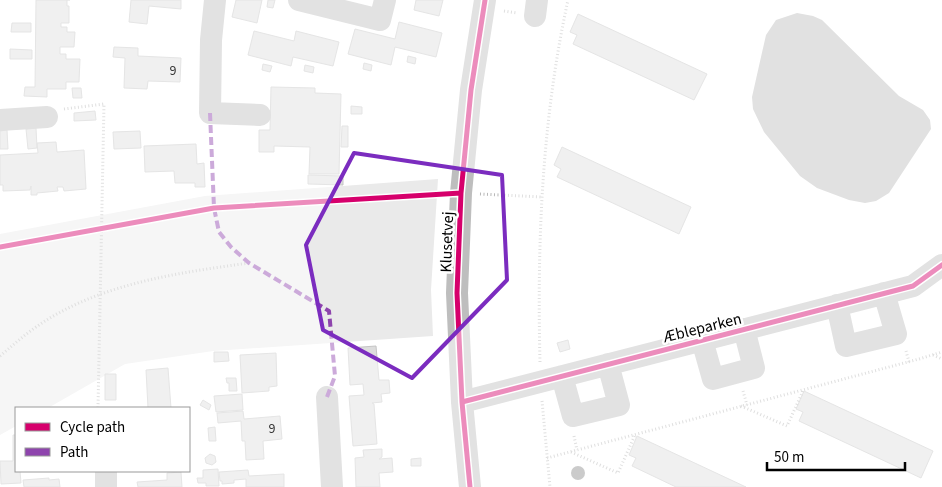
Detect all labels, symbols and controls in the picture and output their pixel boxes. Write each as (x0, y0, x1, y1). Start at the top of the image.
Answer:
house number: 9 (170, 61, 177, 81)
street label: Klusetvej (435, 211, 459, 273)
street label: Æbleparken (660, 308, 744, 348)
legend (15, 407, 190, 472)
text: Cycle path (60, 417, 125, 438)
house number: 9 (269, 419, 276, 439)
scale bar (767, 440, 904, 472)
text: Path (60, 442, 88, 463)
text: 50 m (774, 447, 804, 468)

